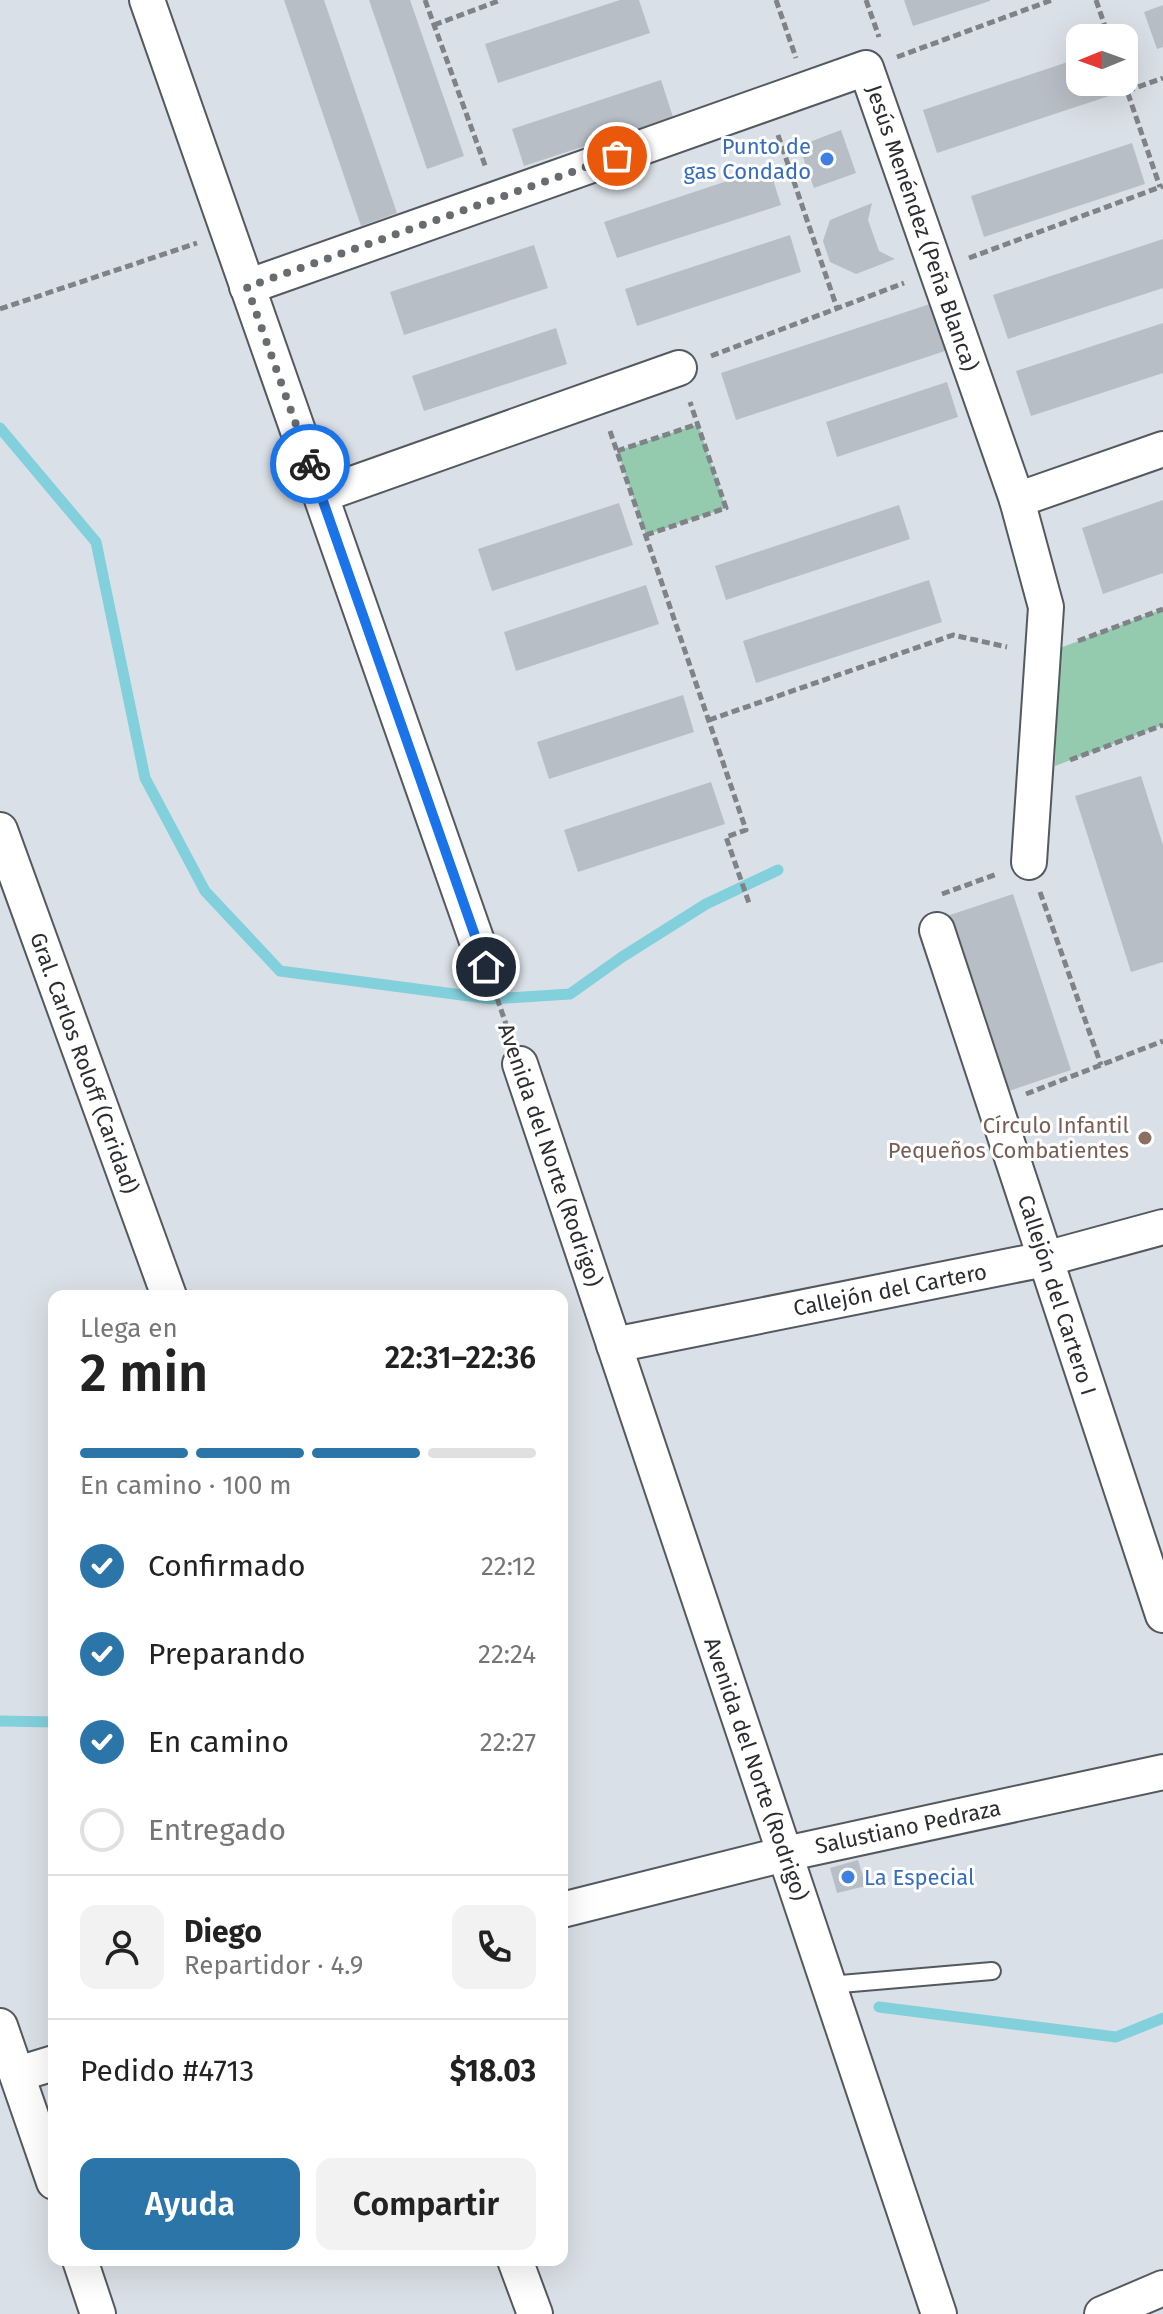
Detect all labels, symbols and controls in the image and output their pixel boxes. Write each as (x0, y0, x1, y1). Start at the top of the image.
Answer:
north arrow (1066, 24, 1138, 96)
map controls (1066, 24, 1138, 96)
street label: Jesús Menéndez (Peña Blanca) (860, 81, 984, 375)
pin (583, 122, 651, 190)
place label: Punto de gas Condado (683, 133, 811, 185)
icon: bag (595, 134, 639, 178)
marker: Punto de gas Condado (818, 150, 836, 168)
courier (270, 424, 350, 504)
icon: bike (288, 442, 332, 486)
street label: Gral. Carlos Roloff (Caridad) (24, 929, 144, 1197)
pin (452, 933, 520, 1001)
icon: home (464, 945, 508, 989)
street label: Avenida del Norte (Rodrigo) (492, 1020, 608, 1290)
place label: Círculo Infantil Pequeños Combatientes (888, 1112, 1129, 1164)
marker: Círculo Infantil Pequeños Combatientes (1136, 1129, 1154, 1147)
street label: Callejón del Cartero I (1012, 1191, 1102, 1399)
street label: Callejón del Cartero (791, 1258, 989, 1322)
text: Llega en (80, 1313, 178, 1344)
text: 22:31–22:36 (385, 1340, 536, 1376)
text: 2 min (80, 1342, 208, 1405)
text: En camino · 100 m (80, 1470, 292, 1501)
icon: check (80, 1544, 124, 1588)
text: Confirmado (148, 1548, 306, 1584)
text: 22:12 (481, 1551, 536, 1582)
icon: check (80, 1632, 124, 1676)
street label: Avenida del Norte (Rodrigo) (698, 1634, 814, 1904)
text: Preparando (148, 1636, 306, 1672)
text: 22:24 (478, 1639, 536, 1670)
icon: check (80, 1720, 124, 1764)
text: En camino (148, 1724, 289, 1760)
text: 22:27 (480, 1727, 536, 1758)
street label: Salustiano Pedraza (813, 1794, 1003, 1860)
text: Entregado (148, 1812, 286, 1848)
place label: La Especial (864, 1864, 974, 1891)
marker: La Especial (839, 1868, 857, 1886)
button: person (80, 1905, 164, 1989)
button: phone (452, 1905, 536, 1989)
text: Diego (184, 1914, 262, 1950)
text: Repartidor · 4.9 (184, 1950, 363, 1981)
text: Pedido #4713 (80, 2053, 254, 2089)
text: $18.03 (450, 2053, 536, 2089)
button: Ayuda (80, 2158, 300, 2250)
button: Compartir (316, 2158, 536, 2250)

